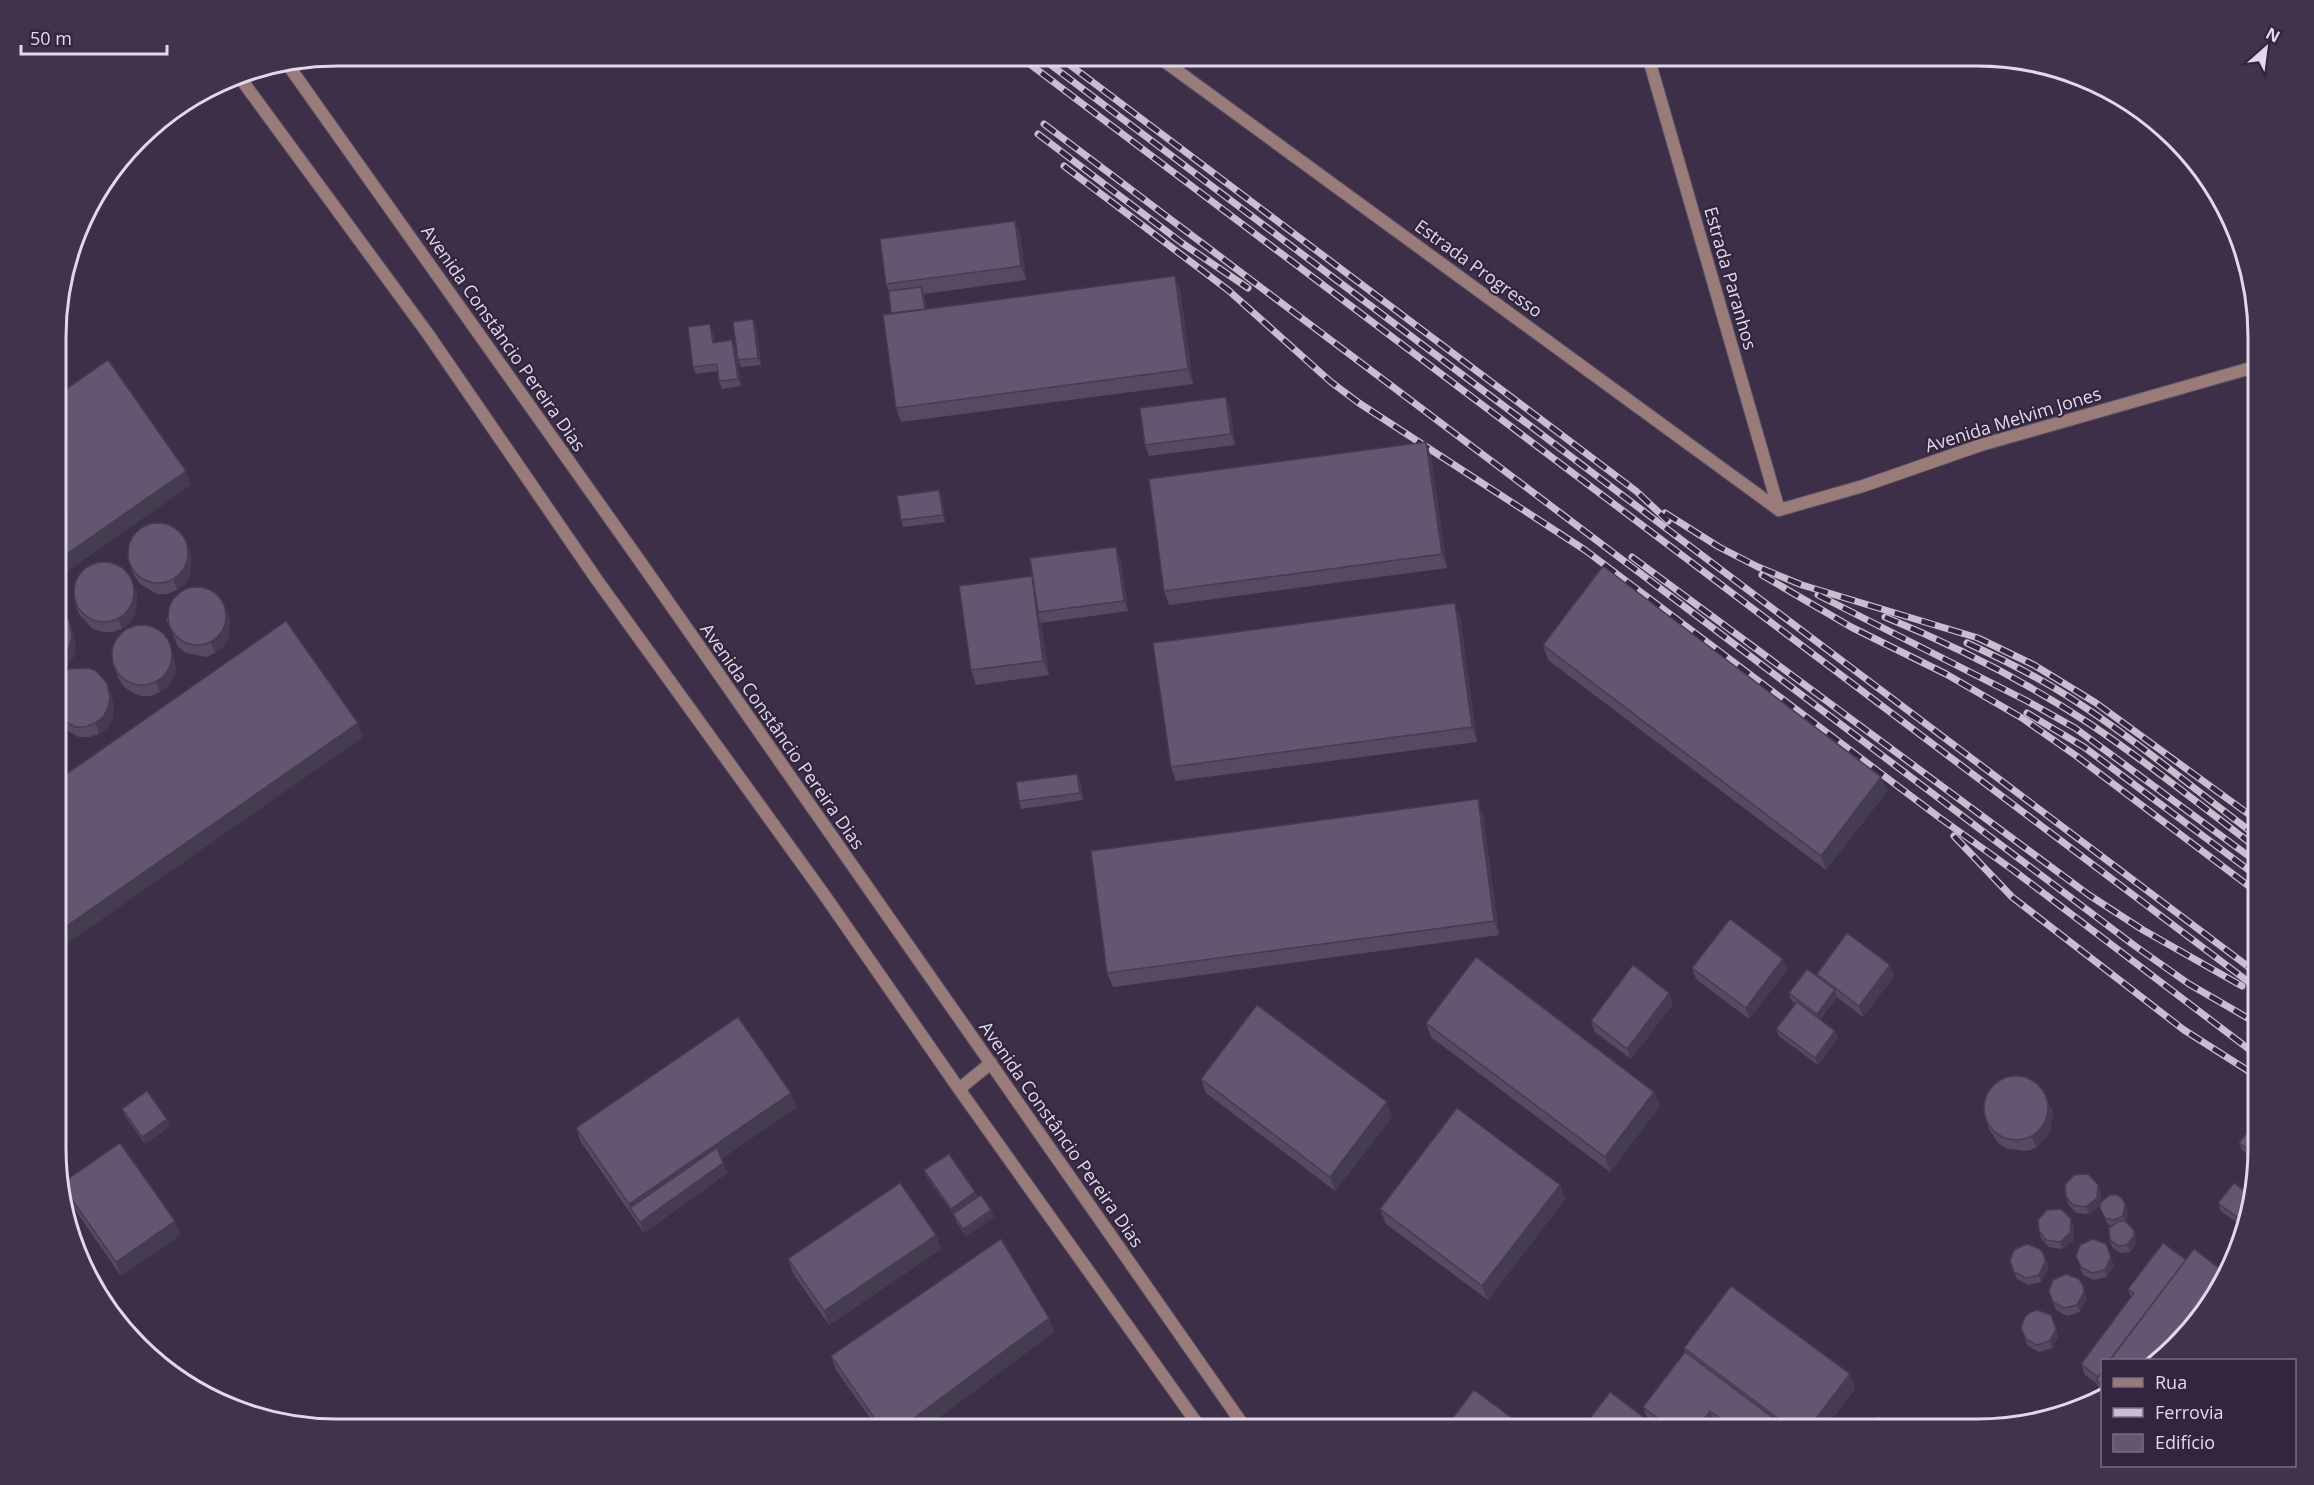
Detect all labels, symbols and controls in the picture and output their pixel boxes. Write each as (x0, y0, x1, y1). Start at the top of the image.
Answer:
scale bar (21, 18, 166, 56)
north arrow (2236, 18, 2296, 78)
text: N (2262, 22, 2284, 48)
text: 50 m (30, 26, 72, 50)
street label: Estrada Paranhos (1699, 204, 1763, 352)
street label: Estrada Progresso (1410, 214, 1548, 322)
street label: Avenida Constâncio Pereira Dias (416, 220, 592, 456)
street label: Avenida Melvim Jones (1922, 381, 2104, 457)
street label: Avenida Constâncio Pereira Dias (695, 618, 871, 854)
street label: Avenida Constâncio Pereira Dias (974, 1016, 1150, 1252)
legend (2101, 1359, 2296, 1467)
text: Rua (2155, 1370, 2187, 1394)
text: Ferrovia (2155, 1400, 2223, 1424)
text: Edifício (2155, 1430, 2215, 1454)

